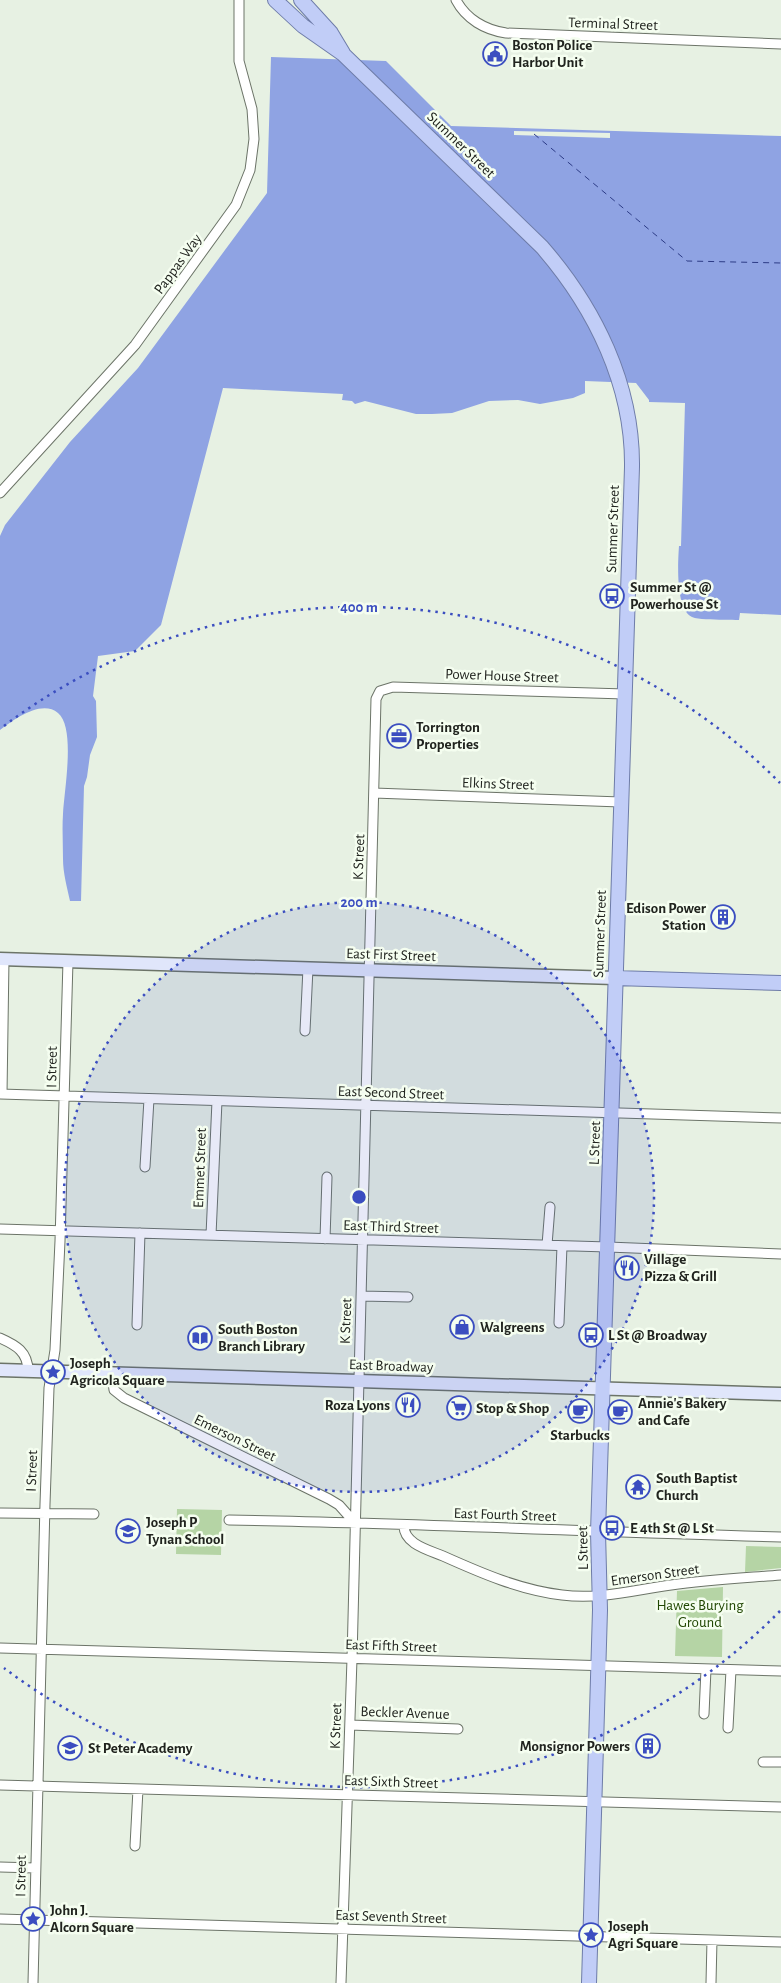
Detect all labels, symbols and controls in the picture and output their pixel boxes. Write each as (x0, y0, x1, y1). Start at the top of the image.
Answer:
street label: Terminal Street (568, 15, 658, 33)
place label: Boston Police Harbor Unit (512, 38, 592, 70)
public building icon: Boston Police Harbor Unit (482, 41, 508, 67)
street label: Summer Street (424, 109, 498, 181)
street label: Pappas Way (151, 231, 205, 297)
street label: Summer Street (604, 485, 622, 573)
place label: Summer St @ Powerhouse St (630, 580, 718, 612)
bus stop icon: Summer St @ Powerhouse St (599, 583, 625, 609)
text: 400 m (340, 600, 378, 615)
street label: Power House Street (445, 667, 559, 685)
place label: Torrington Properties (416, 720, 480, 752)
office icon: Torrington Properties (386, 723, 412, 749)
street label: Elkins Street (462, 775, 535, 793)
street label: K Street (351, 834, 367, 880)
street label: Summer Street (591, 890, 609, 978)
text: 200 m (340, 895, 378, 910)
place label: Edison Power Station (626, 901, 707, 933)
building icon: Edison Power Station (710, 904, 736, 930)
street label: East First Street (346, 946, 436, 964)
street label: I Street (44, 1046, 60, 1088)
street label: East Second Street (337, 1084, 445, 1102)
street label: L Street (587, 1121, 603, 1165)
street label: Emmet Street (191, 1127, 209, 1208)
centre of rings (350, 1188, 368, 1206)
street label: East Third Street (343, 1218, 439, 1236)
place label: Village Pizza & Grill (644, 1252, 717, 1284)
restaurant icon: Village Pizza & Grill (614, 1255, 640, 1281)
street label: K Street (338, 1298, 354, 1344)
shop icon: Walgreens (449, 1314, 475, 1340)
place label: Walgreens (480, 1320, 545, 1335)
place label: South Boston Branch Library (218, 1322, 305, 1354)
bus stop icon: L St @ Broadway (578, 1322, 604, 1348)
library icon: South Boston Branch Library (187, 1325, 213, 1351)
place label: L St @ Broadway (608, 1328, 707, 1343)
place label: Joseph Agricola Square (70, 1356, 165, 1388)
street label: East Broadway (349, 1357, 434, 1375)
place icon: Joseph Agricola Square (40, 1359, 66, 1385)
restaurant icon: Roza Lyons (395, 1392, 421, 1418)
supermarket icon: Stop & Shop (446, 1395, 472, 1421)
place label: Annie's Bakery and Cafe (638, 1396, 727, 1428)
place label: Roza Lyons (325, 1398, 390, 1413)
cafe icon: Starbucks (567, 1398, 593, 1424)
cafe icon: Annie's Bakery and Cafe (607, 1399, 633, 1425)
place label: Stop & Shop (476, 1401, 550, 1416)
street label: Emerson Street (192, 1412, 279, 1464)
place label: Starbucks (550, 1428, 610, 1443)
street label: I Street (24, 1450, 40, 1492)
place label: South Baptist Church (656, 1471, 737, 1503)
temple icon: South Baptist Church (625, 1474, 651, 1500)
street label: East Fourth Street (453, 1506, 557, 1524)
place label: Joseph P Tynan School (146, 1515, 224, 1547)
bus stop icon: E 4th St @ L St (599, 1515, 625, 1541)
school or university icon: Joseph P Tynan School (115, 1518, 141, 1544)
place label: E 4th St @ L St (630, 1521, 714, 1536)
street label: L Street (575, 1526, 591, 1570)
street label: Emerson Street (610, 1561, 700, 1589)
park label: Hawes Burying Ground (656, 1598, 744, 1630)
street label: East Fifth Street (345, 1637, 437, 1655)
street label: K Street (328, 1703, 344, 1749)
street label: Beckler Avenue (360, 1704, 450, 1722)
building icon: Monsignor Powers (635, 1733, 661, 1759)
school or university icon: St Peter Academy (57, 1735, 83, 1761)
place label: Monsignor Powers (520, 1739, 630, 1754)
place label: St Peter Academy (88, 1741, 193, 1756)
street label: East Sixth Street (344, 1773, 439, 1791)
street label: I Street (13, 1855, 29, 1897)
place label: John J. Alcorn Square (50, 1903, 134, 1935)
place icon: John J. Alcorn Square (20, 1906, 46, 1932)
street label: East Seventh Street (335, 1908, 447, 1926)
place label: Joseph Agri Square (608, 1919, 678, 1951)
place icon: Joseph Agri Square (578, 1922, 604, 1948)

